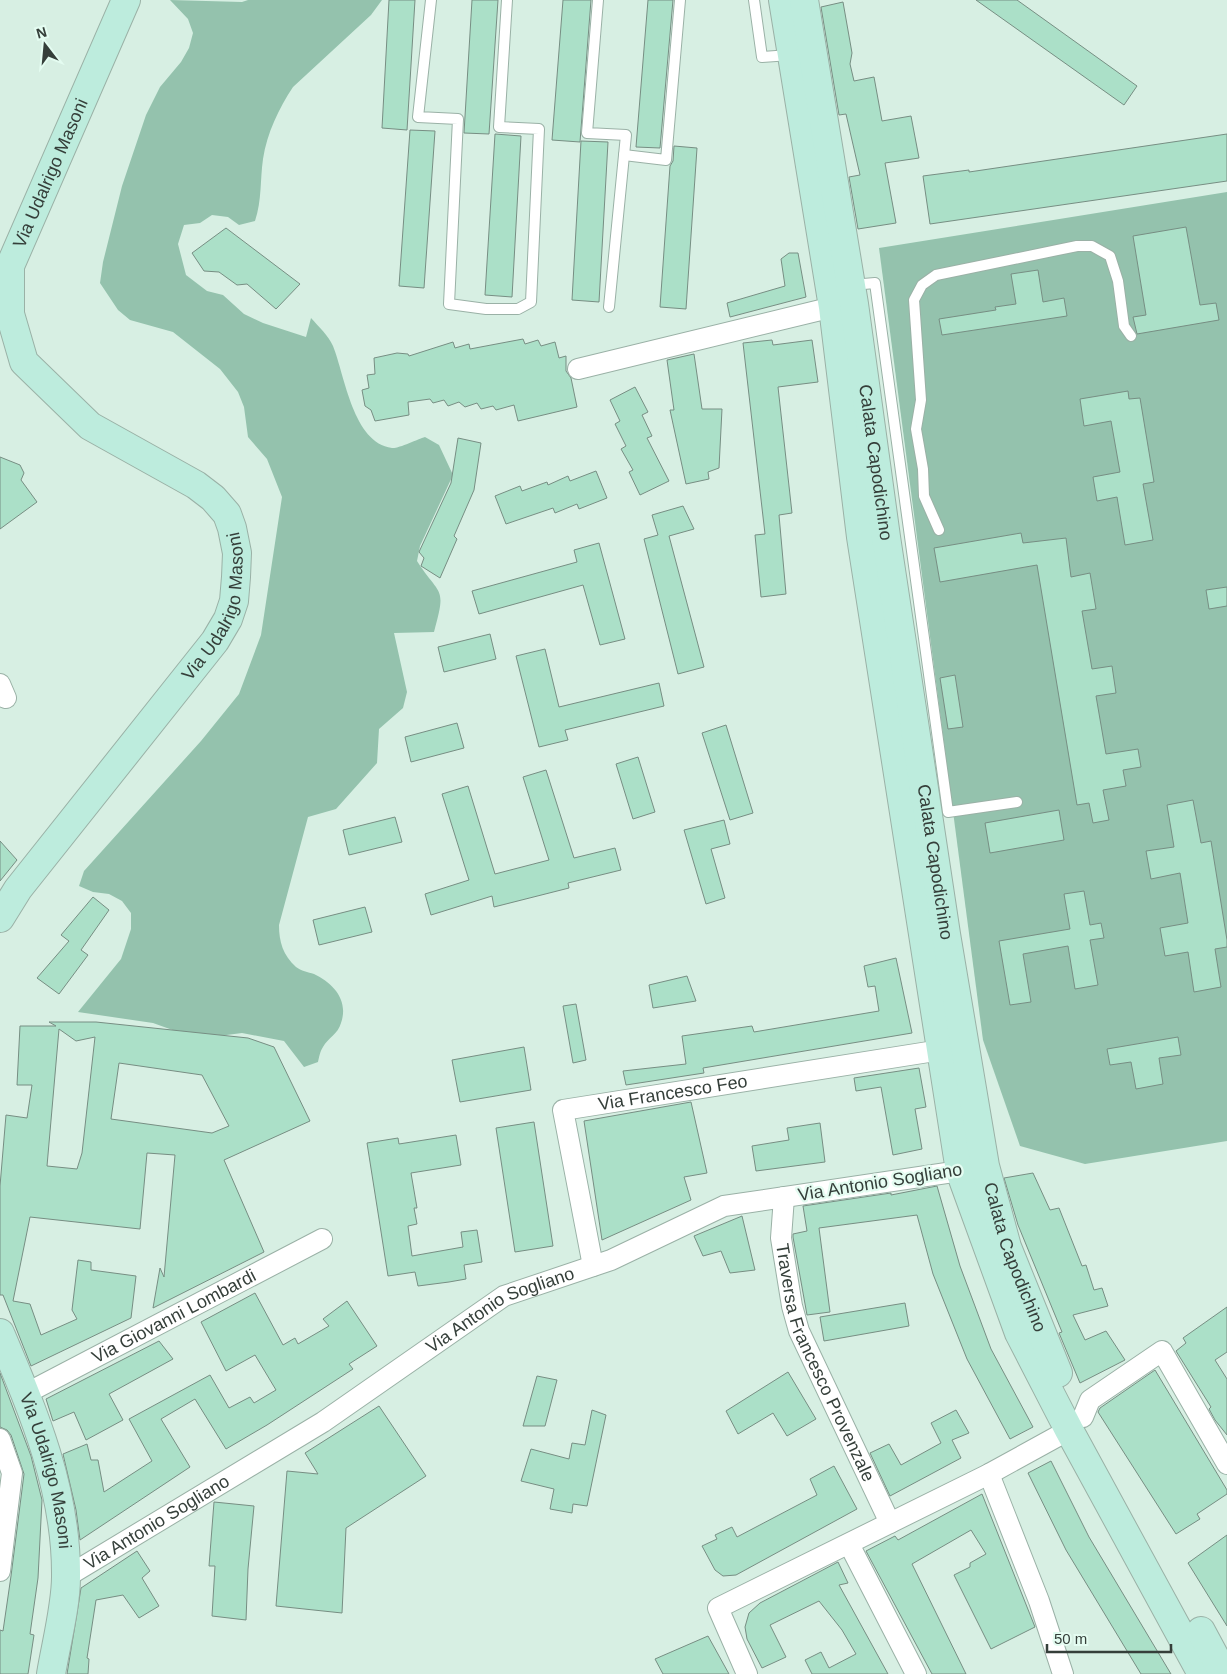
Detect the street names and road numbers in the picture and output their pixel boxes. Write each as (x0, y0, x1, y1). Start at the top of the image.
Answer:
street label: Via Udalrigo Masoni (9, 95, 92, 251)
street label: Calata Capodichino (855, 383, 896, 542)
street label: Via Udalrigo Masoni (178, 531, 247, 684)
street label: Calata Capodichino (913, 783, 957, 941)
street label: Via Francesco Feo (597, 1071, 749, 1114)
street label: Via Antonio Sogliano (797, 1159, 963, 1205)
street label: Calata Capodichino (980, 1180, 1050, 1335)
street label: Traversa Francesco Provenzale (772, 1242, 879, 1485)
street label: Via Antonio Sogliano (422, 1263, 577, 1357)
street label: Via Giovanni Lombardi (89, 1265, 259, 1367)
street label: Via Udalrigo Masoni (16, 1390, 75, 1550)
street label: Via Antonio Sogliano (81, 1471, 233, 1574)

